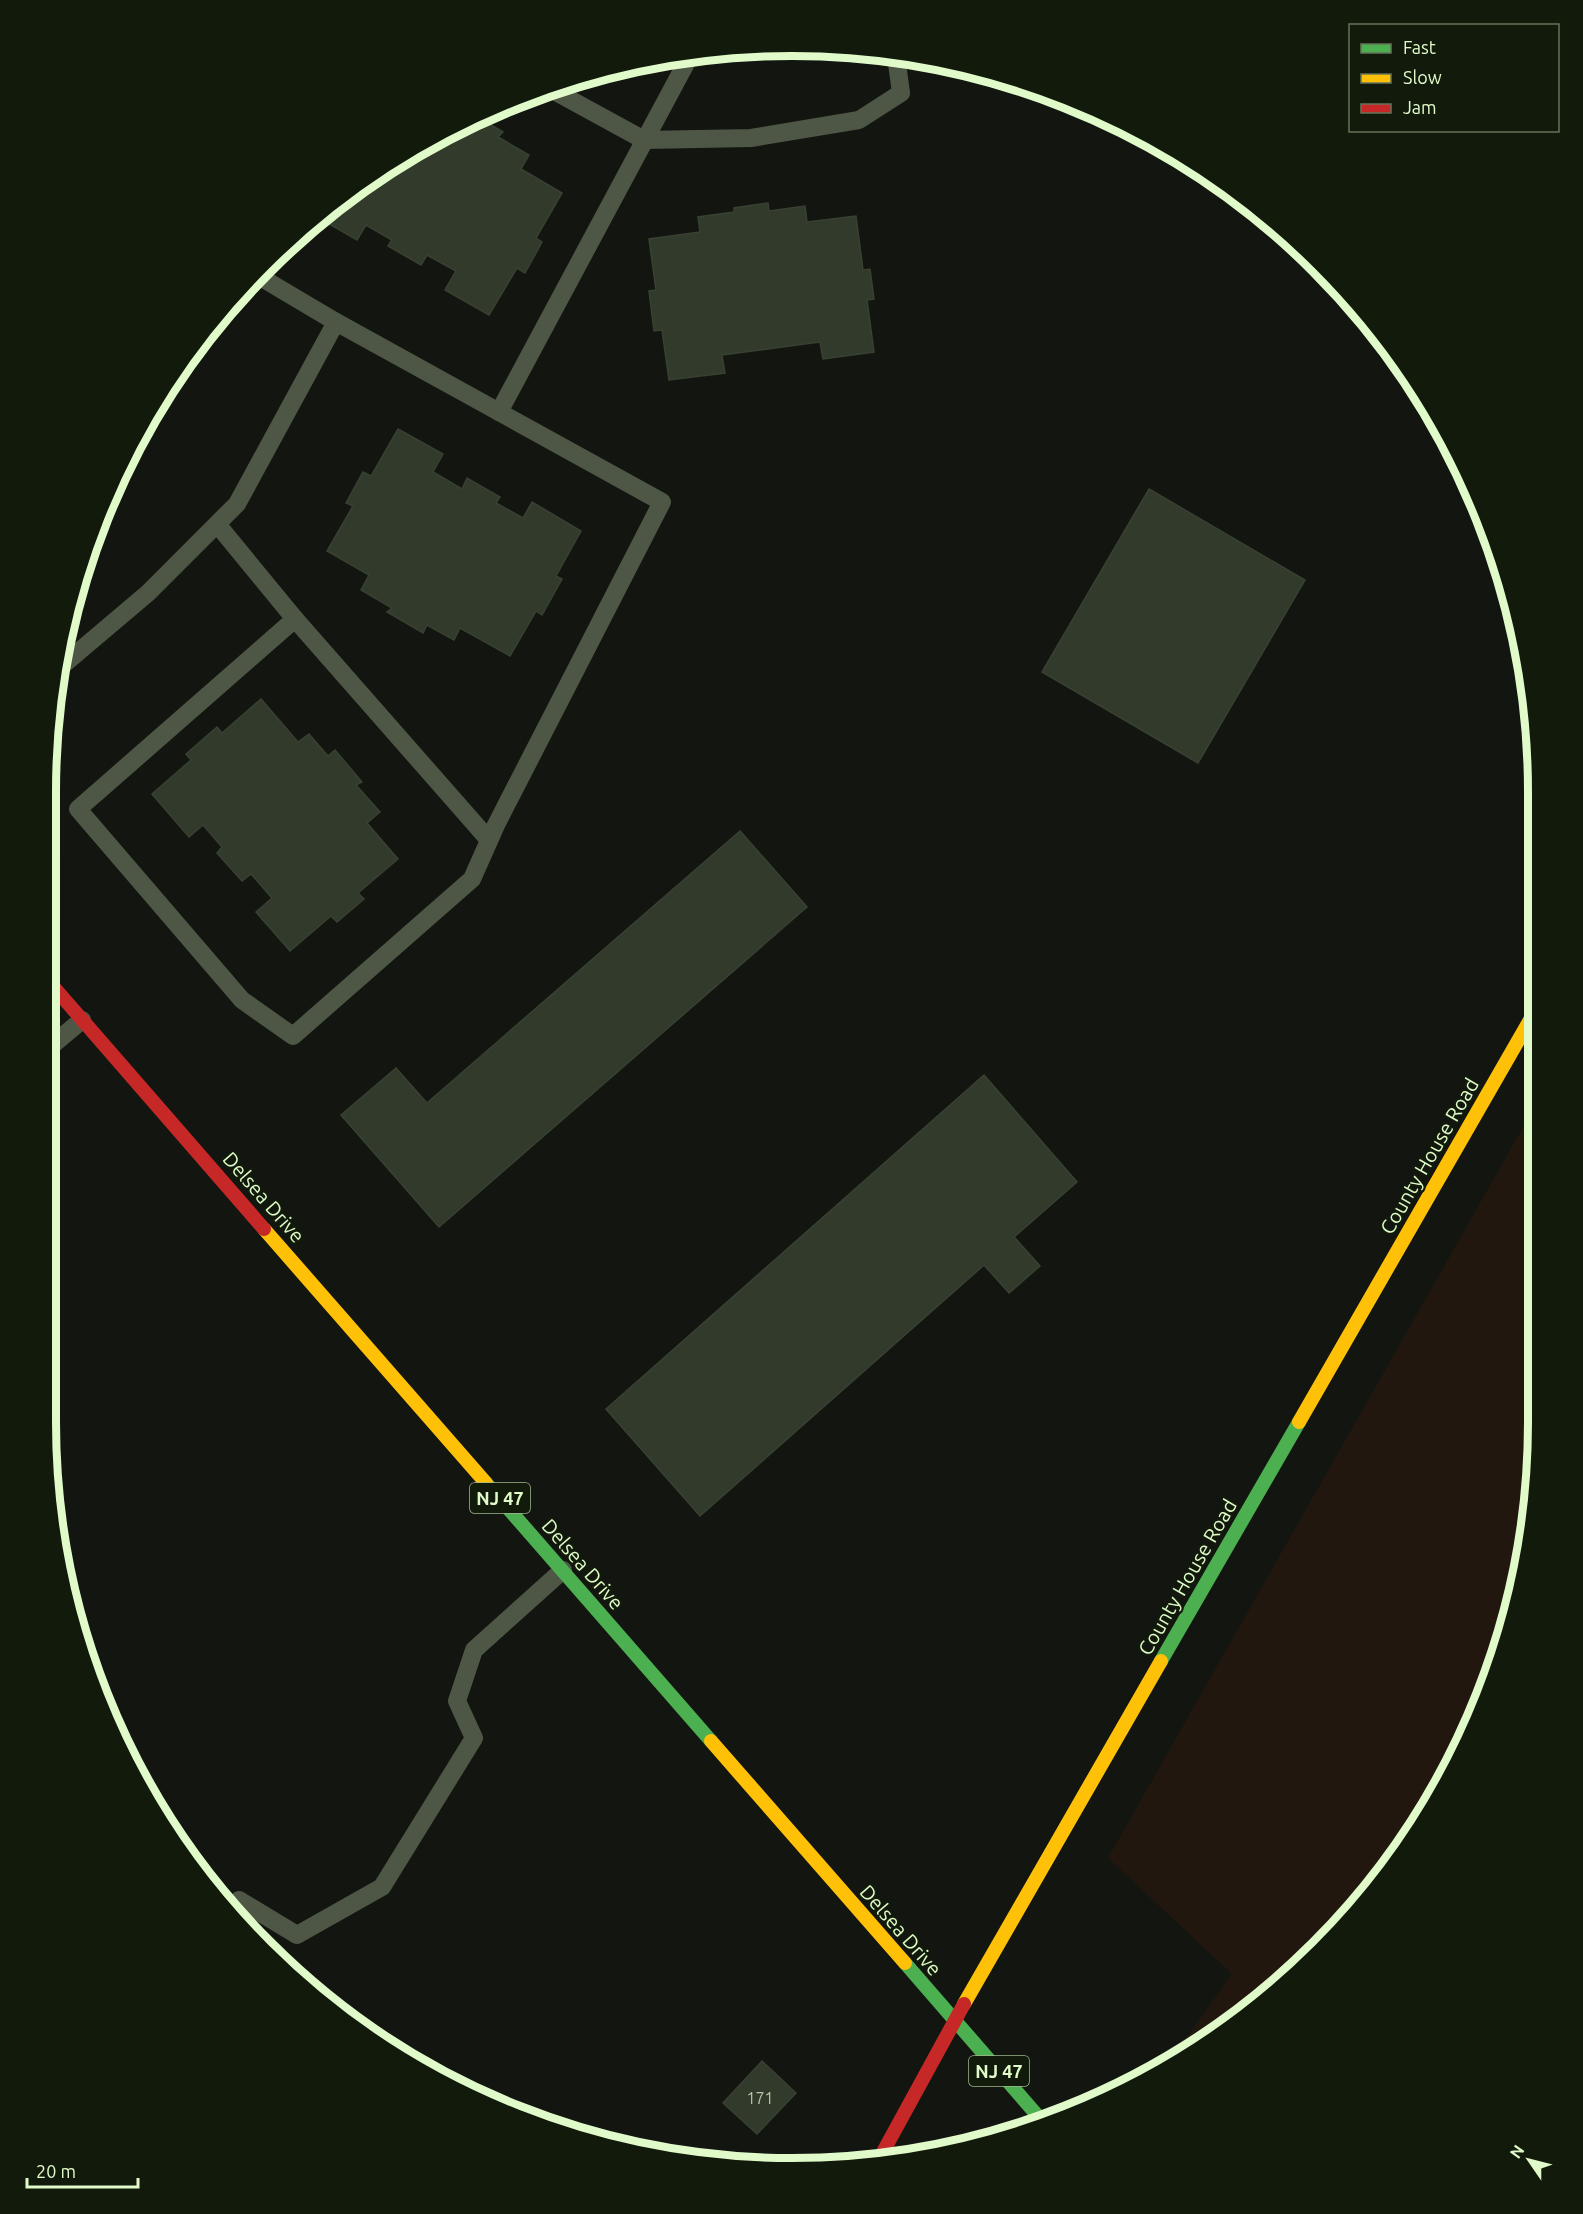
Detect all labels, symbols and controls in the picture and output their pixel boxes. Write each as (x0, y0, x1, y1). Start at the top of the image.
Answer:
legend (1349, 24, 1559, 132)
text: Fast (1403, 37, 1436, 57)
text: Slow (1403, 67, 1442, 87)
text: Jam (1403, 97, 1437, 117)
street label: County House Road (1375, 1074, 1483, 1238)
street label: Delsea Drive (218, 1147, 310, 1247)
road number: NJ 47 (470, 1483, 530, 1513)
street label: County House Road (1133, 1495, 1241, 1659)
street label: Delsea Drive (537, 1514, 629, 1614)
street label: Delsea Drive (855, 1880, 947, 1980)
road number: NJ 47 (969, 2056, 1029, 2086)
house number: 171 (746, 2089, 774, 2107)
north arrow (1499, 2130, 1559, 2190)
text: N (1506, 2141, 1528, 2161)
scale bar (27, 2151, 138, 2189)
text: 20 m (36, 2161, 76, 2181)

